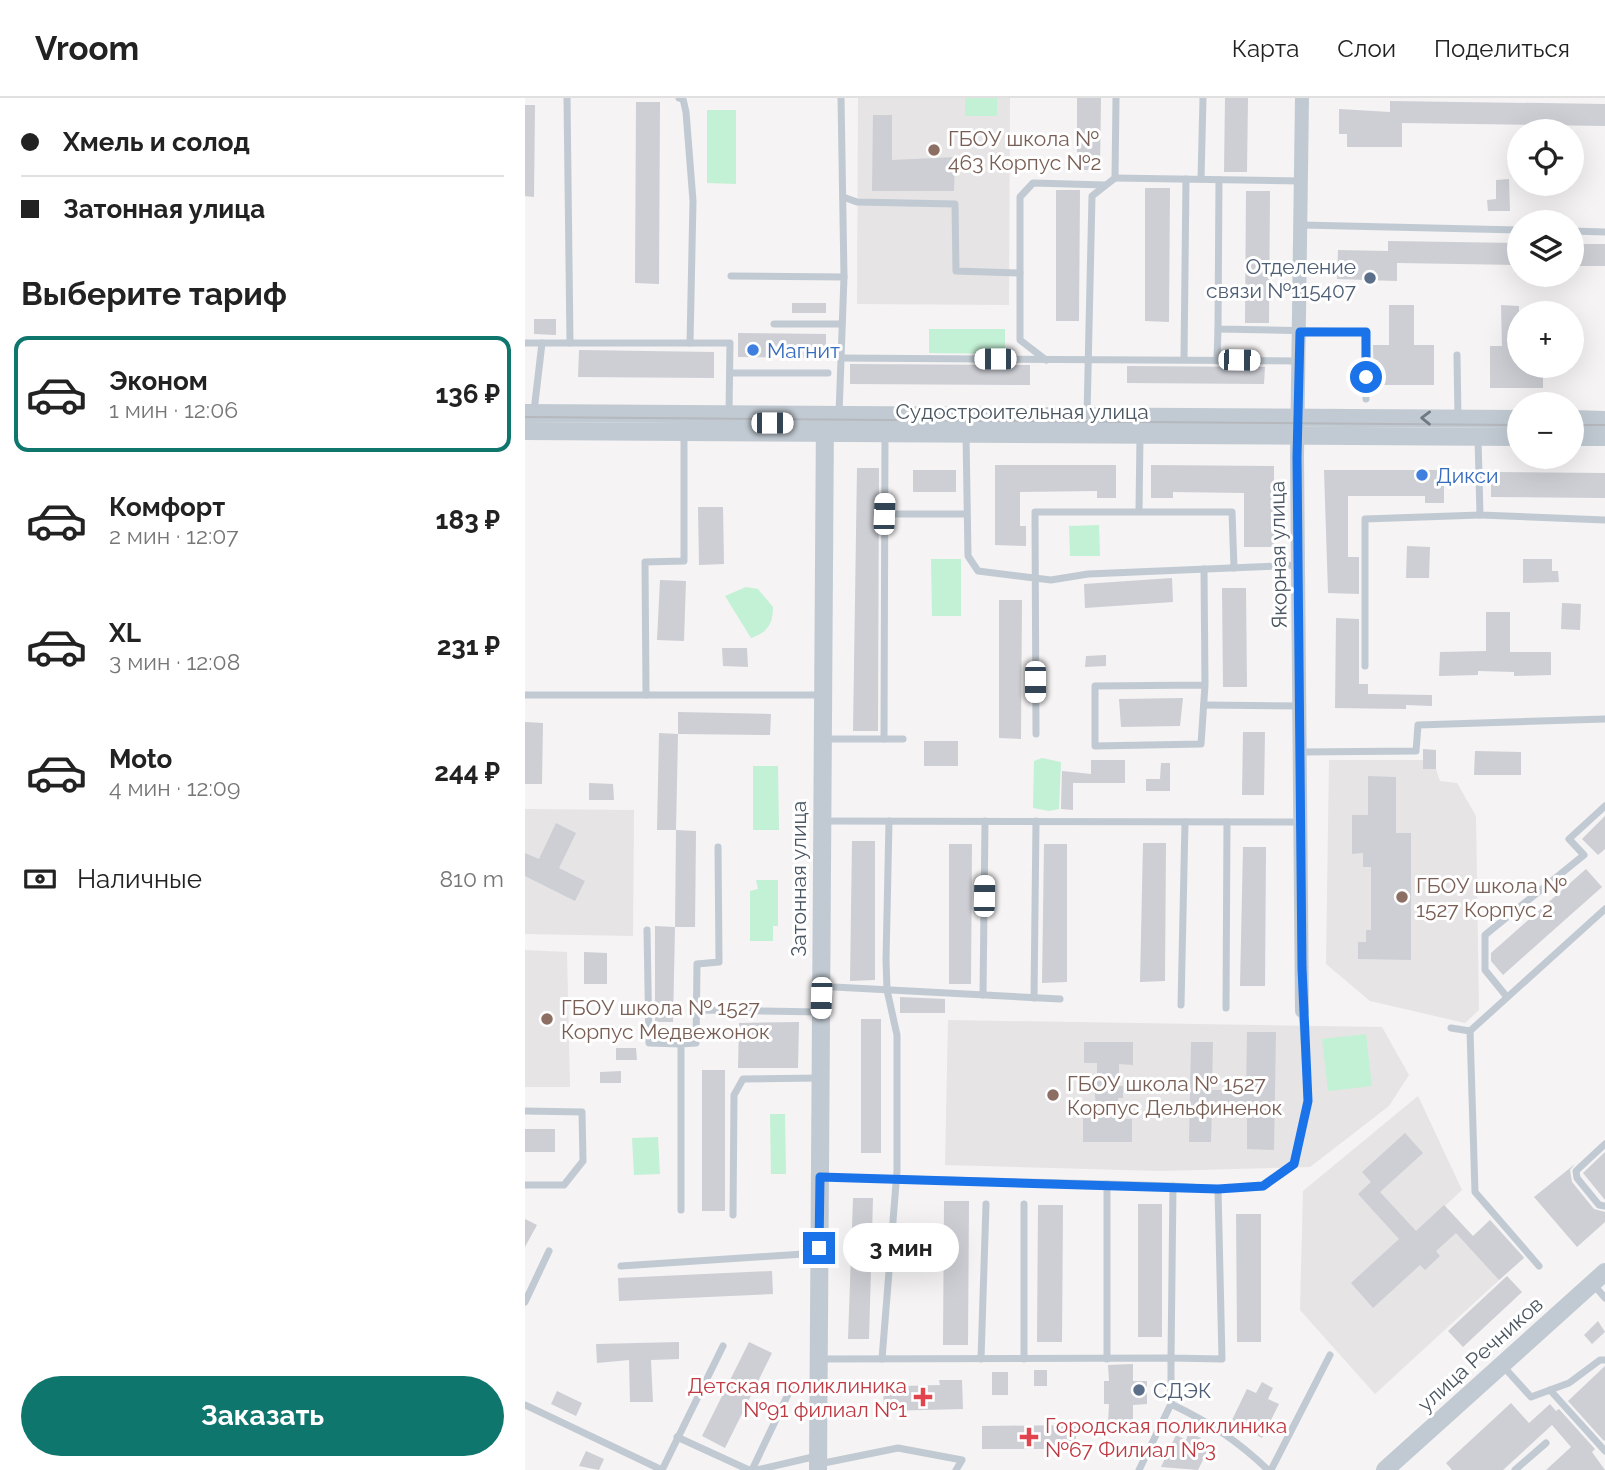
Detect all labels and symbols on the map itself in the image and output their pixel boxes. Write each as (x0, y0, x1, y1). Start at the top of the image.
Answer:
place label: ГБОУ школа № 463 Корпус №2 (948, 126, 1102, 175)
marker: ГБОУ школа № 463 Корпус №2 (926, 142, 942, 158)
place label: Отделение связи №115407 (1206, 254, 1357, 303)
marker: Отделение связи №115407 (1362, 270, 1378, 286)
place label: Магнит (767, 338, 840, 363)
marker: Магнит (745, 342, 761, 358)
car (975, 349, 1017, 370)
car (1218, 349, 1261, 371)
route start (1350, 361, 1382, 393)
street label: Судостроительная улица (895, 399, 1149, 424)
one-way arrow (1421, 411, 1432, 426)
car (752, 413, 794, 434)
place label: Дикси (1436, 463, 1499, 488)
marker: Дикси (1414, 467, 1430, 483)
street label: Якорная улица (1264, 481, 1292, 629)
car (873, 493, 896, 535)
car (1025, 661, 1046, 703)
street label: Затонная улица (786, 801, 811, 957)
place label: ГБОУ школа № 1527 Корпус 2 (1416, 873, 1567, 922)
car (974, 875, 995, 917)
marker: ГБОУ школа № 1527 Корпус 2 (1394, 889, 1410, 905)
car (810, 977, 833, 1019)
place label: ГБОУ школа № 1527 Корпус Медвежонок (561, 995, 770, 1044)
marker: ГБОУ школа № 1527 Корпус Медвежонок (539, 1011, 555, 1027)
place label: ГБОУ школа № 1527 Корпус Дельфиненок (1067, 1071, 1283, 1120)
marker: ГБОУ школа № 1527 Корпус Дельфиненок (1045, 1087, 1061, 1103)
callout: 3 мин (843, 1224, 959, 1272)
route end (803, 1232, 835, 1264)
street label: улица Речников (1412, 1291, 1548, 1417)
place label: Детская поликлиника №91 филиал №1 (688, 1373, 907, 1422)
place label: СДЭК (1153, 1378, 1211, 1403)
marker: СДЭК (1131, 1382, 1147, 1398)
marker: Детская поликлиника №91 филиал №1 (913, 1387, 933, 1407)
place label: Городская поликлиника №67 Филиал №3 (1045, 1413, 1287, 1462)
marker: Городская поликлиника №67 Филиал №3 (1019, 1427, 1039, 1447)

